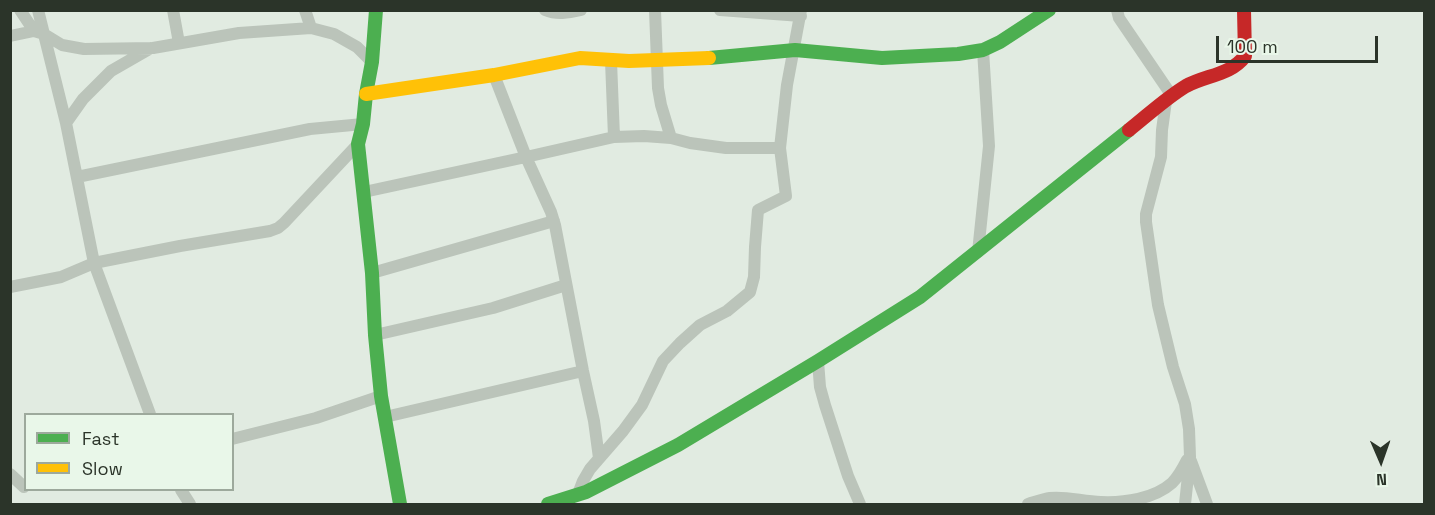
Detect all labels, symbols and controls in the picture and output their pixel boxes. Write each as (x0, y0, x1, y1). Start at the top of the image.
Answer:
scale bar (1219, 24, 1381, 62)
text: 100 m (1227, 35, 1278, 58)
legend (24, 413, 234, 491)
text: Fast (82, 427, 119, 450)
north arrow (1351, 431, 1411, 491)
text: Slow (82, 457, 123, 480)
text: N (1376, 469, 1387, 490)

